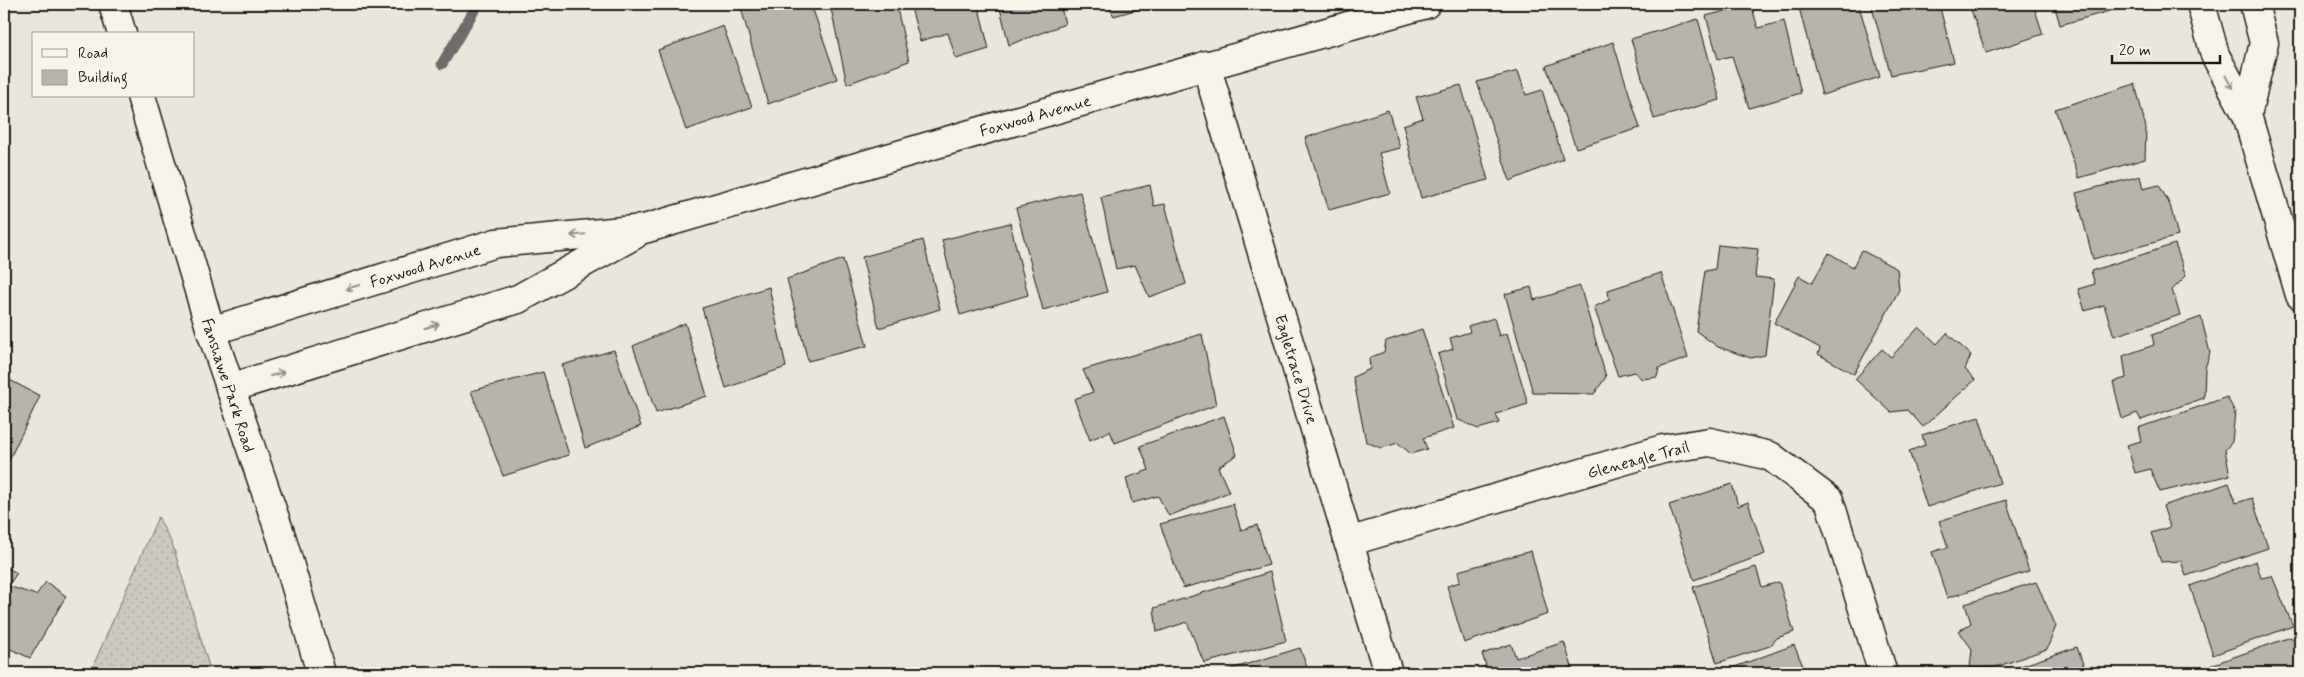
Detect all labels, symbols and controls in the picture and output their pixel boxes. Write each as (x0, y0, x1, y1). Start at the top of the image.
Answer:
legend (32, 32, 195, 98)
scale bar (2112, 32, 2219, 64)
text: 20 m (2119, 41, 2151, 61)
text: Road (78, 44, 108, 64)
text: Building (78, 68, 128, 89)
one-way arrow (2225, 74, 2235, 89)
street label: Foxwood Avenue (977, 91, 1094, 142)
one-way arrow (570, 230, 586, 240)
street label: Foxwood Avenue (368, 240, 483, 293)
one-way arrow (345, 283, 361, 293)
street label: Eagletrace Drive (1269, 312, 1322, 427)
street label: Fanshawe Park Road (196, 316, 259, 455)
one-way arrow (424, 320, 440, 330)
one-way arrow (269, 369, 284, 378)
street label: Gleneagle Trail (1585, 437, 1692, 484)

